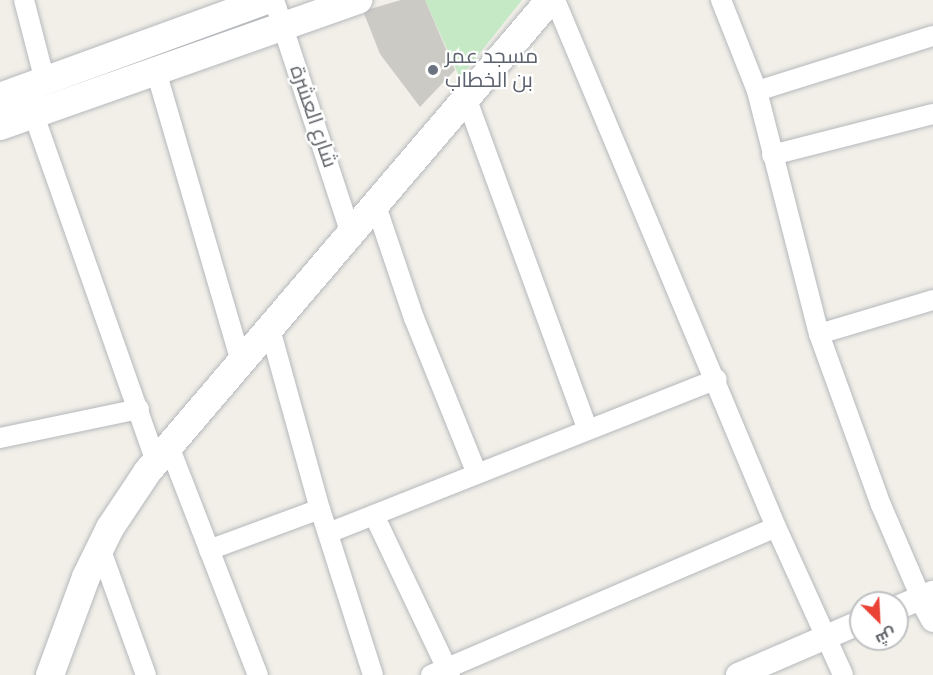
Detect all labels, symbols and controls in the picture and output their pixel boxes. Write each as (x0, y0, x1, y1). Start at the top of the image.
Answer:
place label: مسجد عمر بن الخطاب (445, 45, 538, 95)
street label: شارع العشرة (283, 62, 341, 172)
marker: مسجد عمر بن الخطاب (426, 63, 440, 77)
north arrow (849, 591, 909, 651)
text: ش (872, 622, 899, 649)

